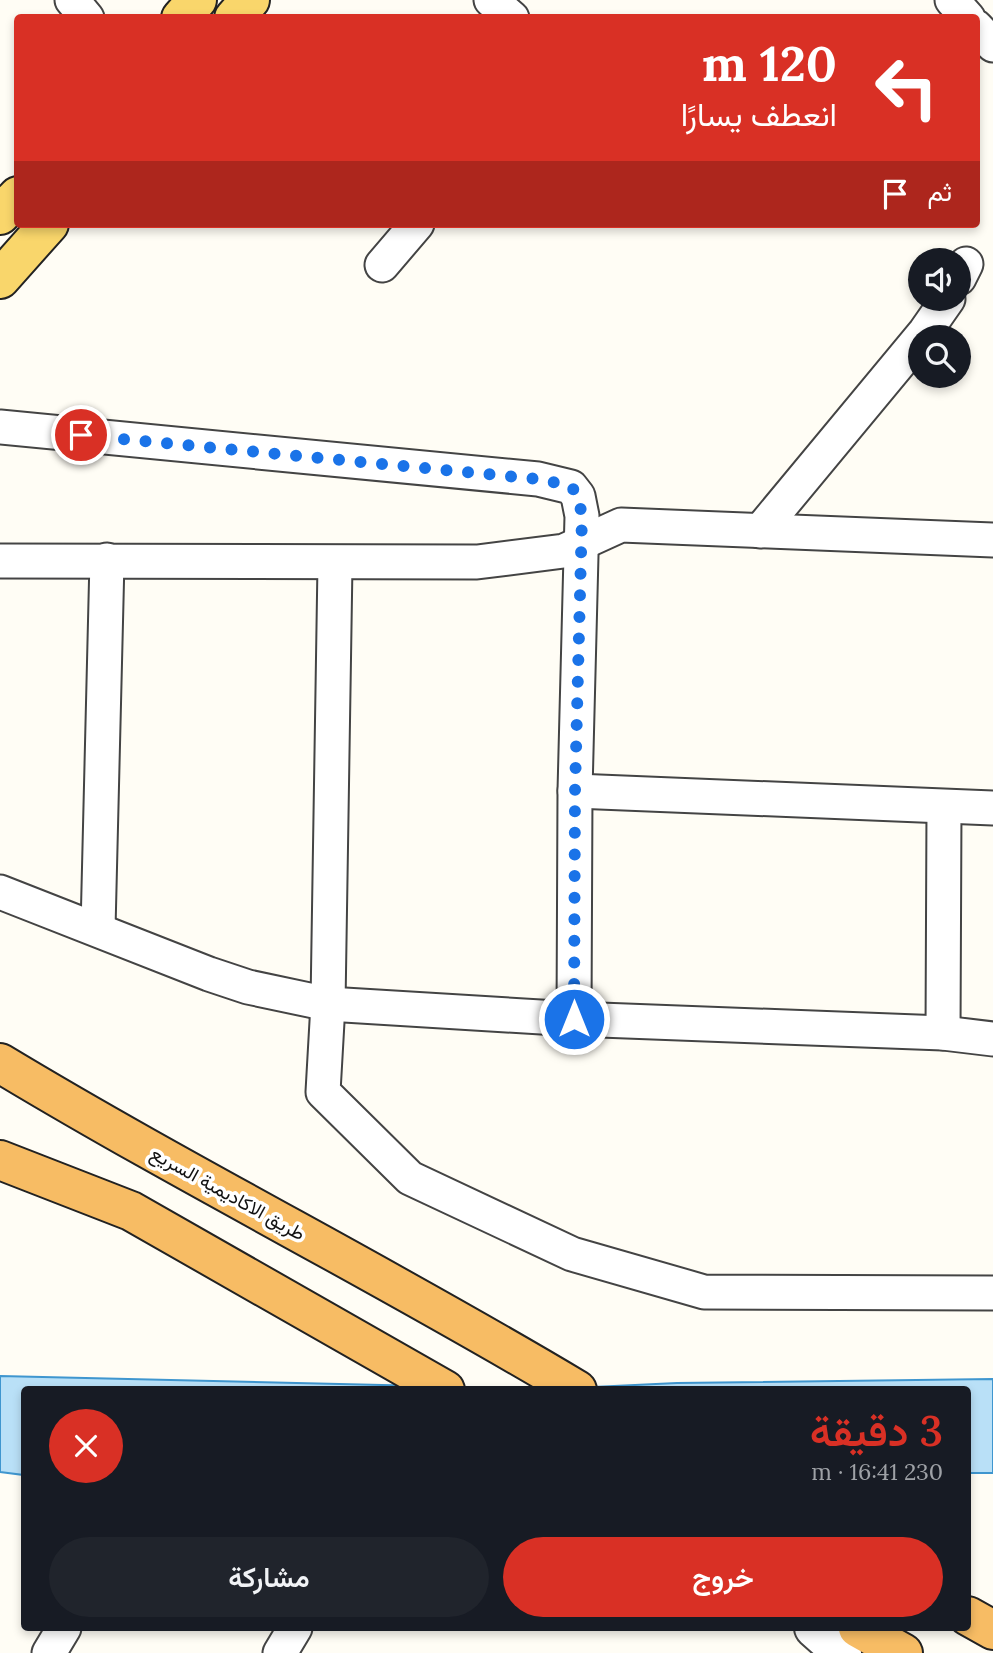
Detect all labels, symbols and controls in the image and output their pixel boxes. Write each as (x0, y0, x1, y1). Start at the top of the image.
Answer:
text: 120 m (702, 32, 837, 94)
icon: left (861, 42, 952, 133)
text: انعطف يسارًا (681, 94, 837, 135)
icon: arrive (876, 175, 914, 213)
text: ثم (928, 175, 952, 208)
map controls (908, 248, 971, 388)
button: sound (908, 248, 971, 311)
button: search (908, 325, 971, 388)
pin (51, 405, 111, 465)
icon: arrive (62, 416, 100, 454)
position arrow (537, 982, 611, 1056)
street label: طريق الاكاديمية السريع (145, 1141, 310, 1247)
text: 3 دقيقة (810, 1404, 943, 1458)
button: close (49, 1409, 123, 1483)
text: 230 m · 16:41 (811, 1457, 943, 1486)
button: مشاركة (49, 1537, 489, 1617)
button: خروج (503, 1537, 943, 1617)

